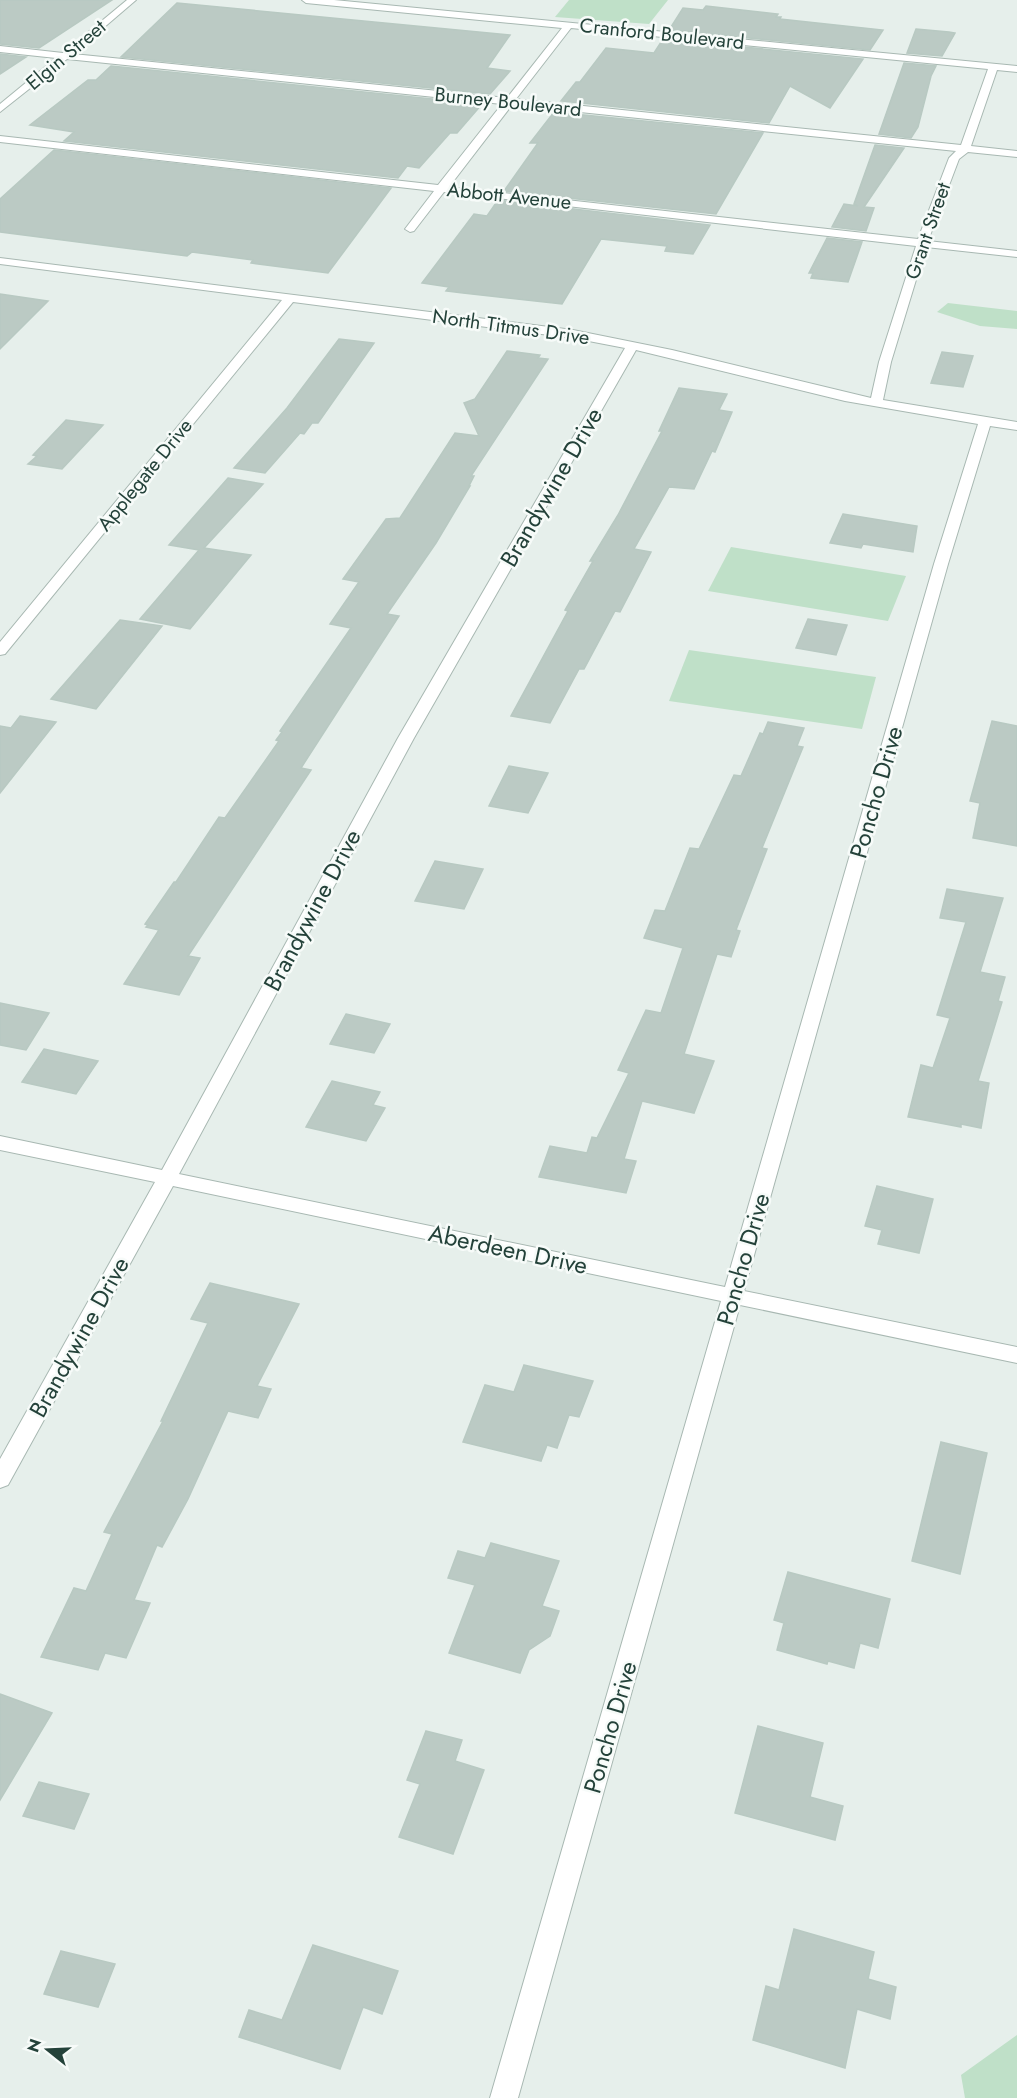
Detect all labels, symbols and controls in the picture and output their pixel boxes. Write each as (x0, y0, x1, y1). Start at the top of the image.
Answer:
street label: Cranford Boulevard (578, 11, 746, 57)
street label: Elgin Street (20, 13, 112, 97)
street label: Burney Boulevard (433, 80, 583, 124)
street label: Abbott Avenue (445, 175, 573, 217)
street label: Grant Street (898, 178, 958, 283)
street label: North Titmus Drive (431, 302, 591, 352)
street label: Brandywine Drive (491, 401, 611, 573)
street label: Applegate Drive (90, 412, 200, 538)
street label: Poncho Drive (840, 722, 912, 862)
street label: Brandywine Drive (255, 823, 369, 997)
street label: Poncho Drive (707, 1189, 779, 1329)
street label: Aberdeen Drive (425, 1215, 591, 1283)
street label: Brandywine Drive (20, 1250, 138, 1424)
street label: Poncho Drive (574, 1657, 646, 1797)
north arrow (18, 2020, 78, 2080)
text: N (21, 2036, 47, 2055)

